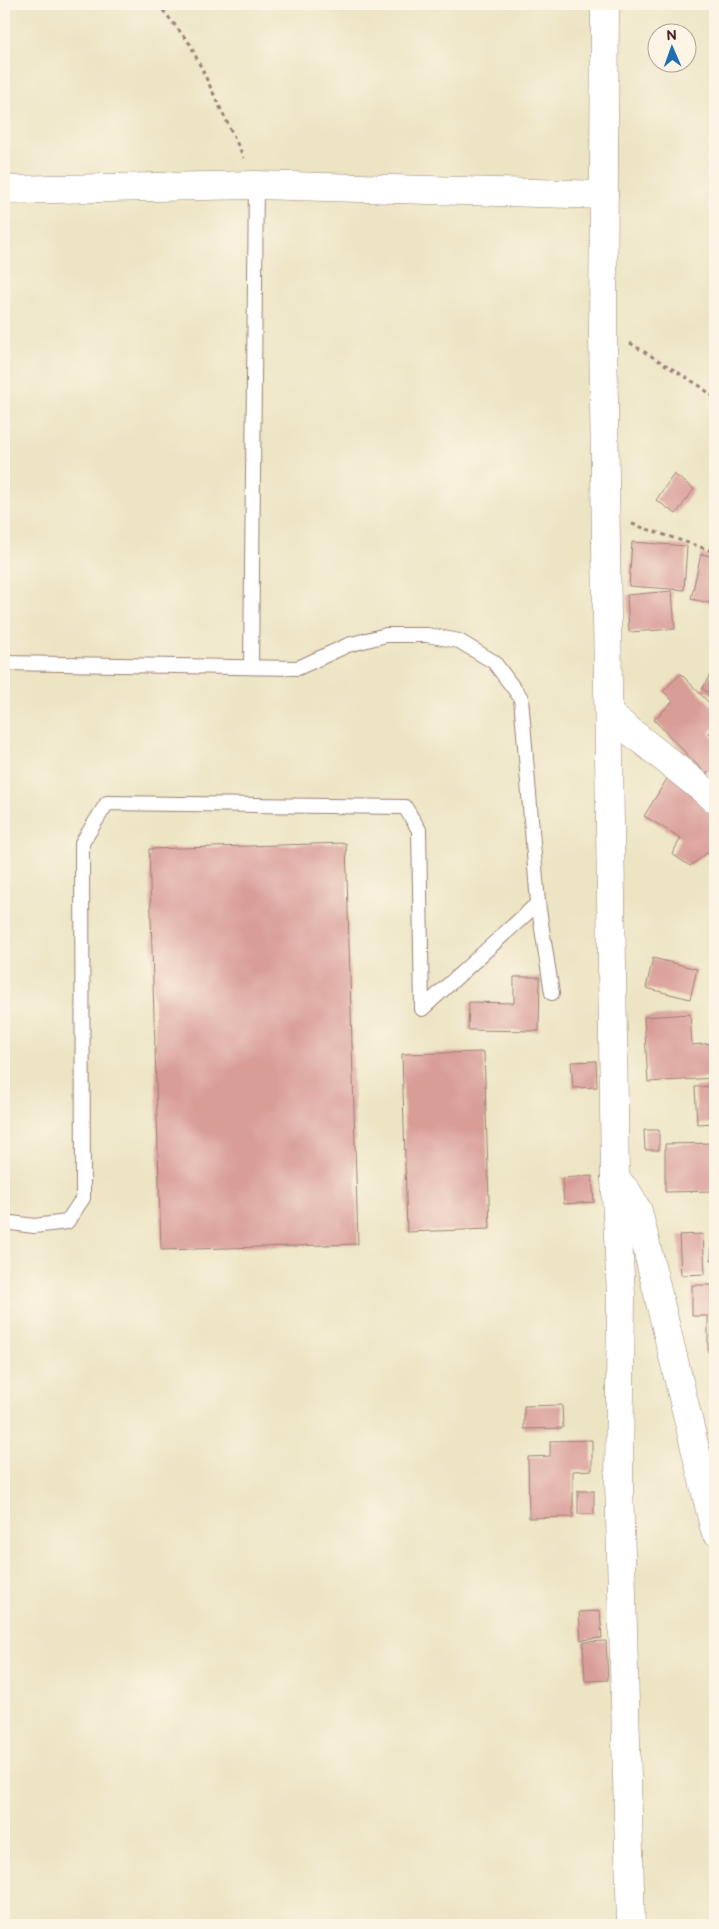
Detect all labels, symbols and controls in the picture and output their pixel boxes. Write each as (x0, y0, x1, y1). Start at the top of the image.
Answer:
north arrow (646, 22, 696, 72)
text: N (666, 27, 677, 44)

